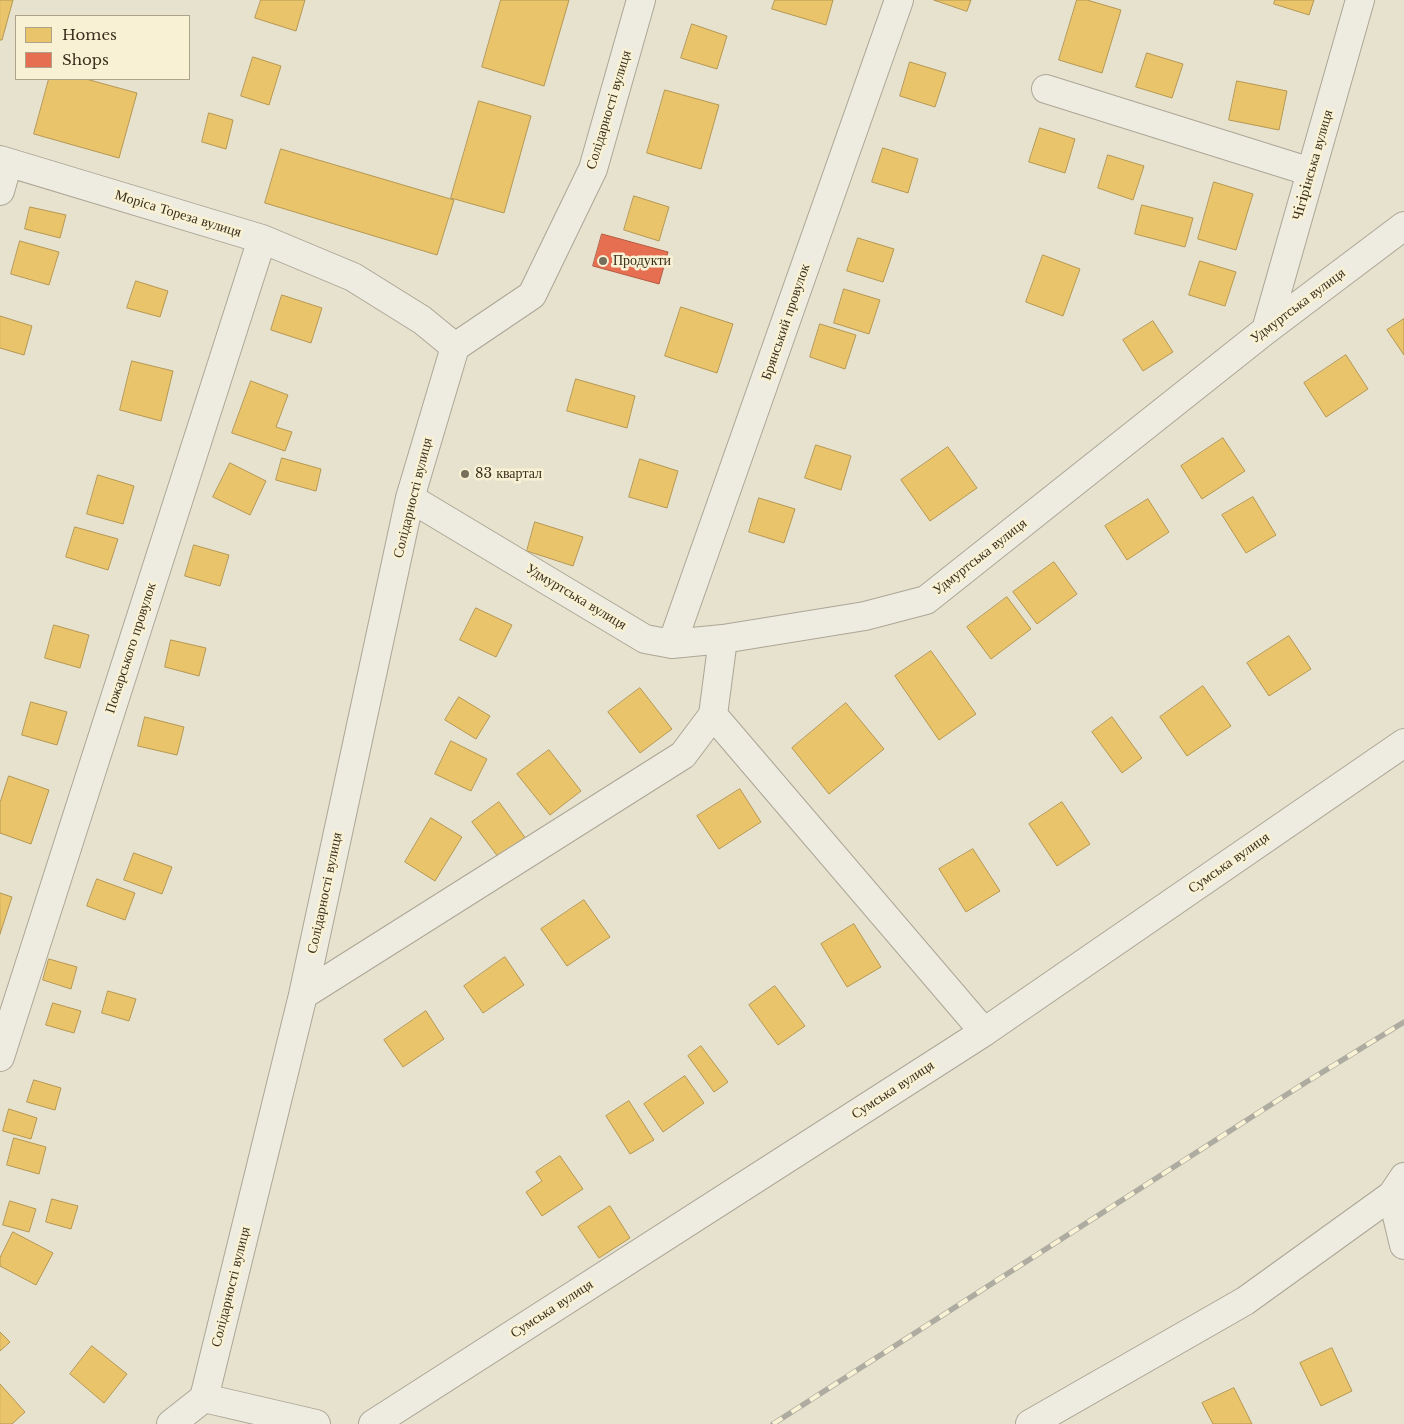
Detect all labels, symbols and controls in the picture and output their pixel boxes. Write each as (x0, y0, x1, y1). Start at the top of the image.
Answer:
legend (15, 15, 190, 80)
text: Homes (62, 25, 117, 44)
street label: Солідарності вулиця (583, 49, 635, 171)
text: Shops (62, 50, 109, 69)
street label: Чiгiрiнська вулиця (1289, 108, 1337, 222)
street label: Моріса Тореза вулиця (113, 187, 243, 241)
place label: Продукти (613, 253, 671, 269)
marker: Продукти (597, 255, 609, 267)
street label: Брянський провулок (758, 262, 814, 382)
street label: Удмуртська вулиця (1247, 265, 1349, 347)
street label: Солідарності вулиця (390, 436, 436, 560)
place label: 83 квартал (475, 466, 542, 482)
marker: 83 квартал (459, 468, 471, 480)
street label: Удмуртська вулиця (930, 515, 1030, 599)
street label: Удмуртська вулиця (523, 560, 629, 634)
street label: Пожарського провулок (102, 580, 160, 716)
street label: Сумська вулиця (1185, 829, 1273, 897)
street label: Солідарності вулиця (304, 831, 346, 955)
street label: Сумська вулиця (849, 1057, 937, 1123)
street label: Солідарності вулиця (208, 1225, 254, 1349)
street label: Сумська вулиця (508, 1276, 596, 1342)

